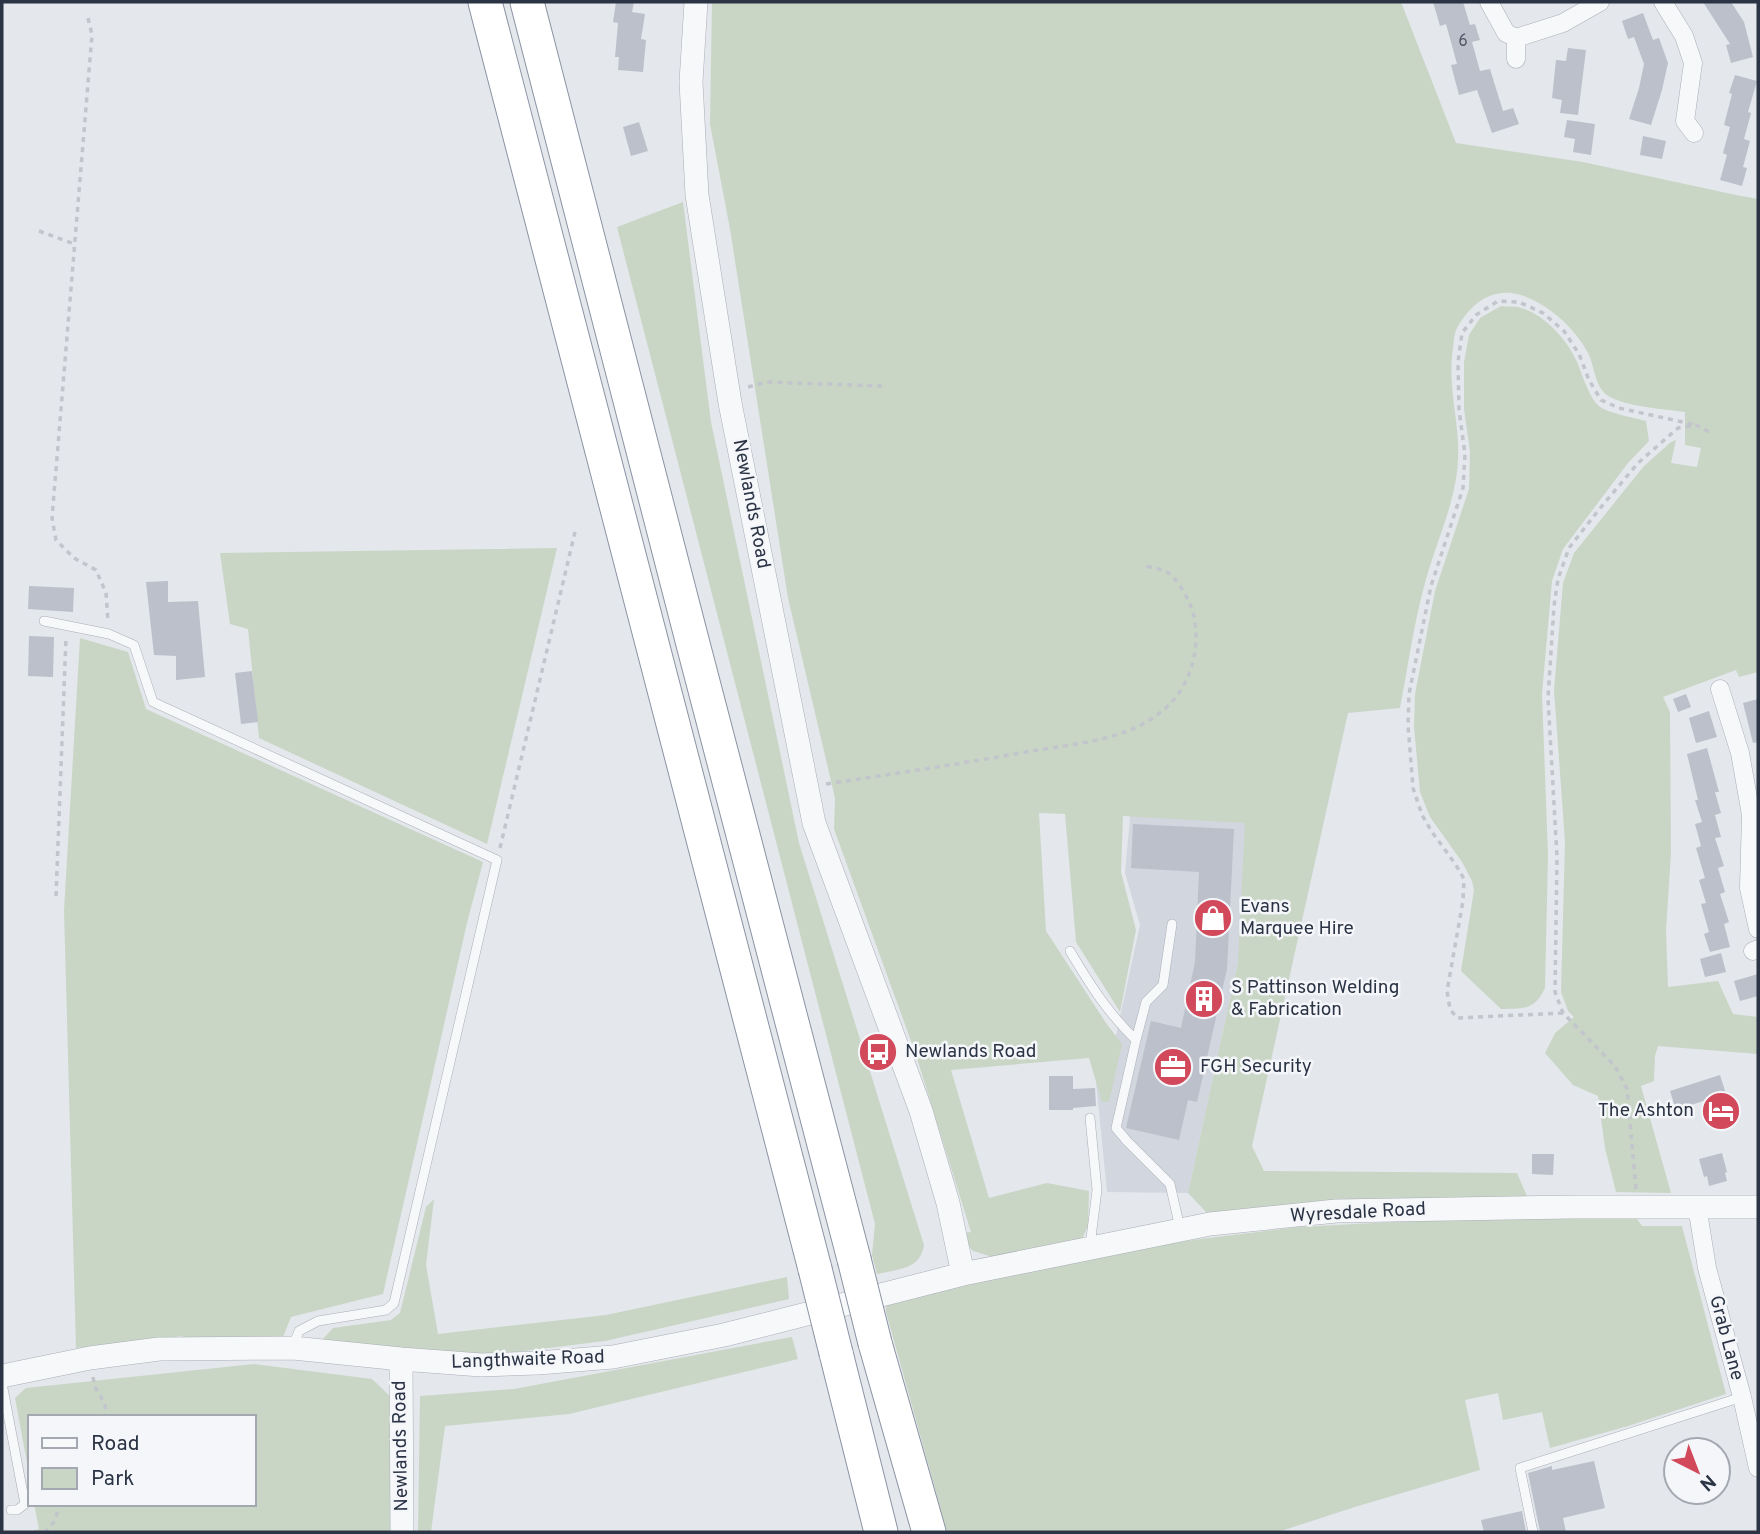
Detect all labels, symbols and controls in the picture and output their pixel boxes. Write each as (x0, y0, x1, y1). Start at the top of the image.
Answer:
house number: 6 (1458, 32, 1468, 52)
street label: Newlands Road (727, 437, 775, 571)
place label: Evans Marquee Hire (1240, 895, 1354, 941)
shop icon: Evans Marquee Hire (1192, 897, 1234, 939)
place label: S Pattinson Welding & Fabrication (1231, 976, 1399, 1022)
building icon: S Pattinson Welding & Fabrication (1183, 978, 1225, 1020)
bus stop icon: Newlands Road (857, 1031, 899, 1073)
place label: Newlands Road (905, 1040, 1036, 1064)
office icon: FGH Security (1152, 1046, 1194, 1088)
place label: FGH Security (1200, 1055, 1312, 1079)
hotel icon: The Ashton (1700, 1090, 1742, 1132)
place label: The Ashton (1598, 1099, 1694, 1123)
street label: Wyresdale Road (1289, 1197, 1427, 1229)
street label: Grab Lane (1703, 1293, 1749, 1383)
street label: Langthwaite Road (451, 1345, 605, 1375)
street label: Newlands Road (388, 1380, 414, 1512)
legend (28, 1415, 256, 1506)
text: Road (91, 1431, 140, 1458)
north arrow (1662, 1436, 1732, 1506)
text: Park (91, 1466, 134, 1493)
text: N (1694, 1469, 1720, 1496)

